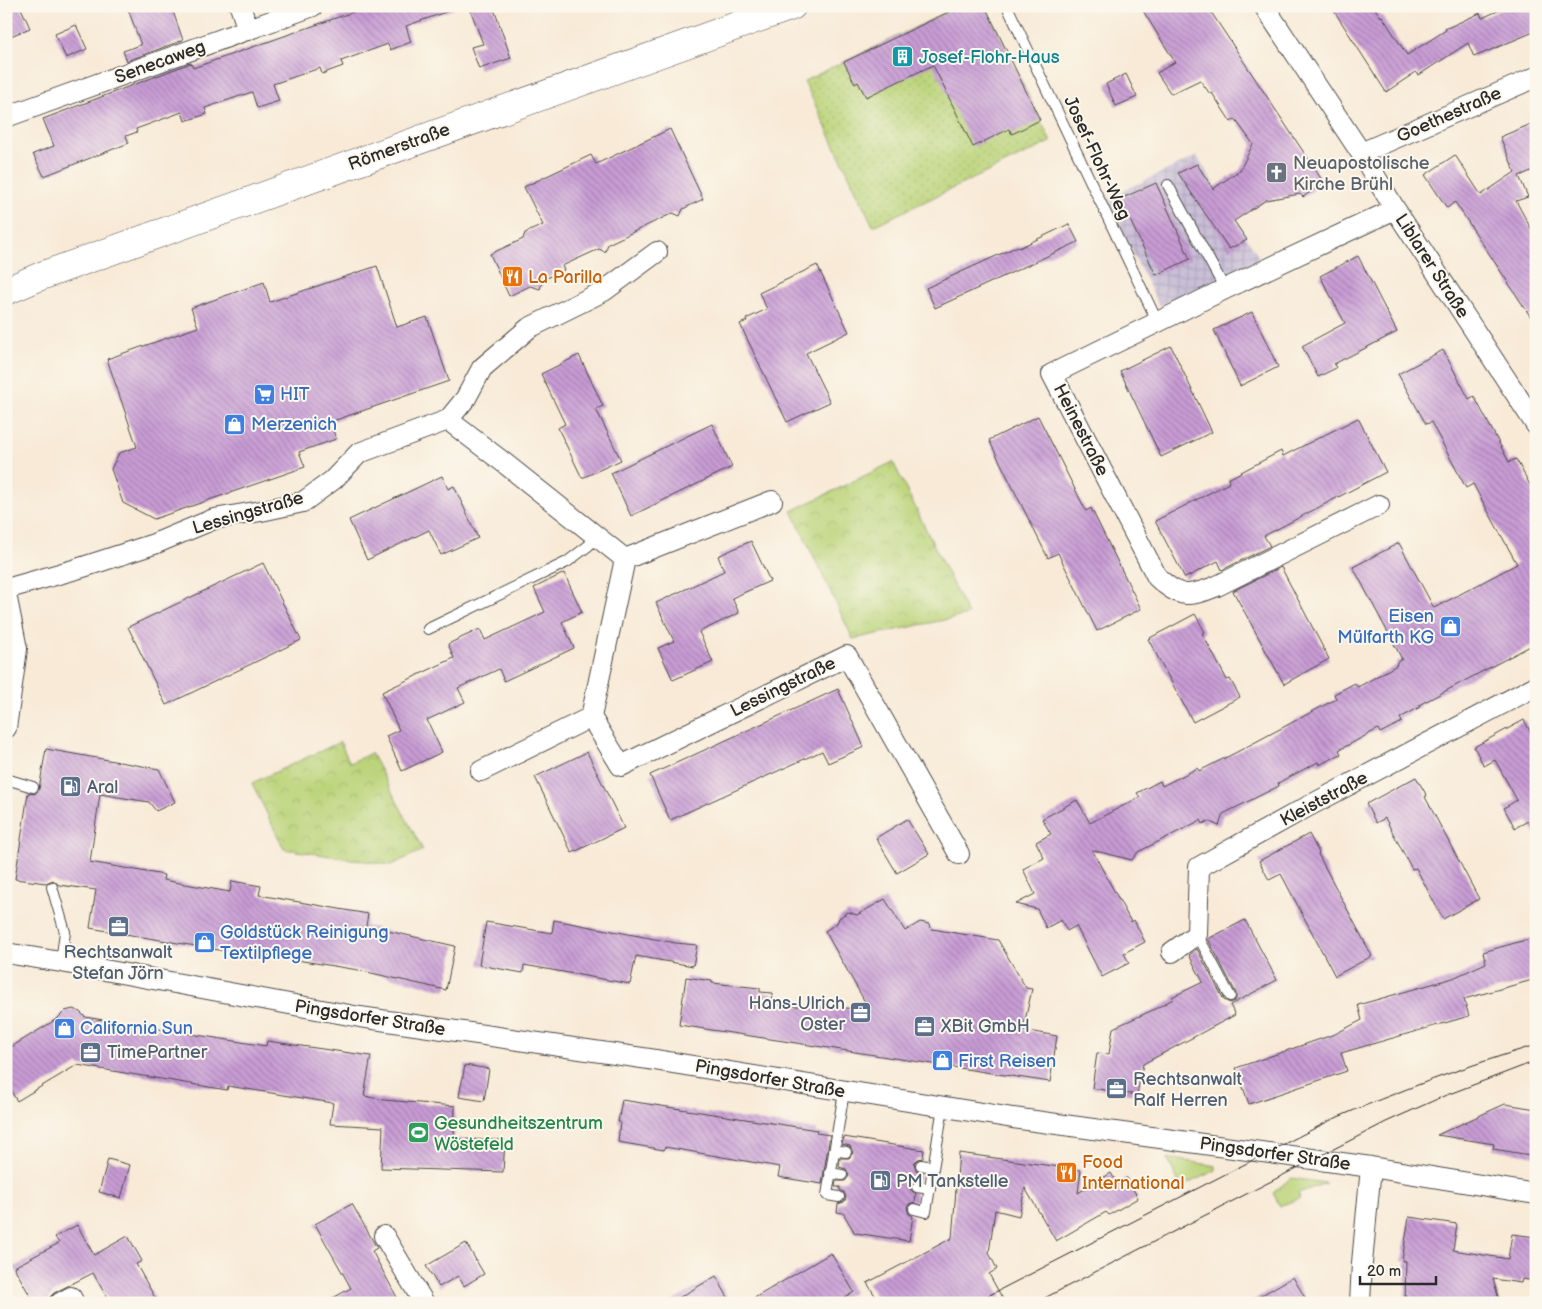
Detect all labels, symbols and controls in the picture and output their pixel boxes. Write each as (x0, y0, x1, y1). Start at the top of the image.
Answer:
street label: Senecaweg (112, 36, 208, 88)
building icon: Josef-Flohr-Haus (891, 45, 915, 69)
place label: Josef-Flohr-Haus (919, 47, 1060, 68)
street label: Goethestraße (1394, 82, 1505, 147)
street label: Josef-Flohr-Weg (1059, 93, 1135, 223)
street label: Römerstraße (345, 119, 453, 175)
place label: Neuapostolische Kirche Brühl (1293, 153, 1430, 195)
church icon: Neuapostolische Kirche Brühl (1265, 161, 1289, 185)
street label: Liblarer Straße (1391, 210, 1474, 322)
restaurant icon: La Parilla (500, 265, 524, 289)
place label: La Parilla (528, 267, 602, 288)
street label: Heinestraße (1049, 381, 1113, 480)
supermarket icon: HIT (252, 382, 276, 406)
place label: HIT (280, 384, 310, 405)
shop icon: Merzenich (223, 412, 247, 436)
place label: Merzenich (251, 414, 337, 435)
street label: Lessingstraße (190, 487, 306, 539)
place label: Eisen Mülfarth KG (1337, 606, 1434, 648)
shop icon: Eisen Mülfarth KG (1438, 614, 1462, 638)
street label: Lessingstraße (727, 652, 839, 722)
street label: Kleiststraße (1277, 767, 1372, 831)
fuel station icon: Aral (59, 775, 83, 799)
place label: Aral (87, 777, 118, 798)
office icon: Rechtsanwalt Stefan Jörn (106, 915, 130, 939)
place label: Goldstück Reinigung Textilpflege (220, 922, 389, 964)
shop icon: Goldstück Reinigung Textilpflege (192, 930, 216, 954)
place label: Rechtsanwalt Stefan Jörn (63, 942, 173, 984)
place label: Hans-Ulrich Oster (749, 993, 845, 1035)
street label: Pingsdorfer Straße (293, 996, 447, 1040)
office icon: Hans-Ulrich Oster (849, 1001, 873, 1025)
office icon: XBit GmbH (913, 1014, 937, 1038)
shop icon: California Sun (52, 1016, 76, 1040)
place label: XBit GmbH (940, 1016, 1030, 1037)
place label: California Sun (80, 1018, 193, 1039)
office icon: TimePartner (79, 1040, 103, 1064)
place label: TimePartner (107, 1042, 208, 1063)
shop icon: First Reisen (930, 1049, 954, 1073)
place label: First Reisen (958, 1051, 1056, 1072)
street label: Pingsdorfer Straße (693, 1055, 847, 1103)
place label: Rechtsanwalt Ralf Herren (1133, 1069, 1243, 1111)
office icon: Rechtsanwalt Ralf Herren (1105, 1077, 1129, 1101)
place label: Gesundheitszentrum Wöstefeld (434, 1113, 603, 1155)
sports icon: Gesundheitszentrum Wöstefeld (406, 1121, 430, 1145)
street label: Pingsdorfer Straße (1198, 1133, 1352, 1175)
place label: Food International (1082, 1152, 1185, 1194)
restaurant icon: Food International (1054, 1160, 1078, 1184)
fuel station icon: PM Tankstelle (868, 1169, 892, 1193)
place label: PM Tankstelle (896, 1171, 1009, 1192)
scale bar (1360, 1254, 1436, 1286)
text: 20 m (1367, 1262, 1401, 1281)

